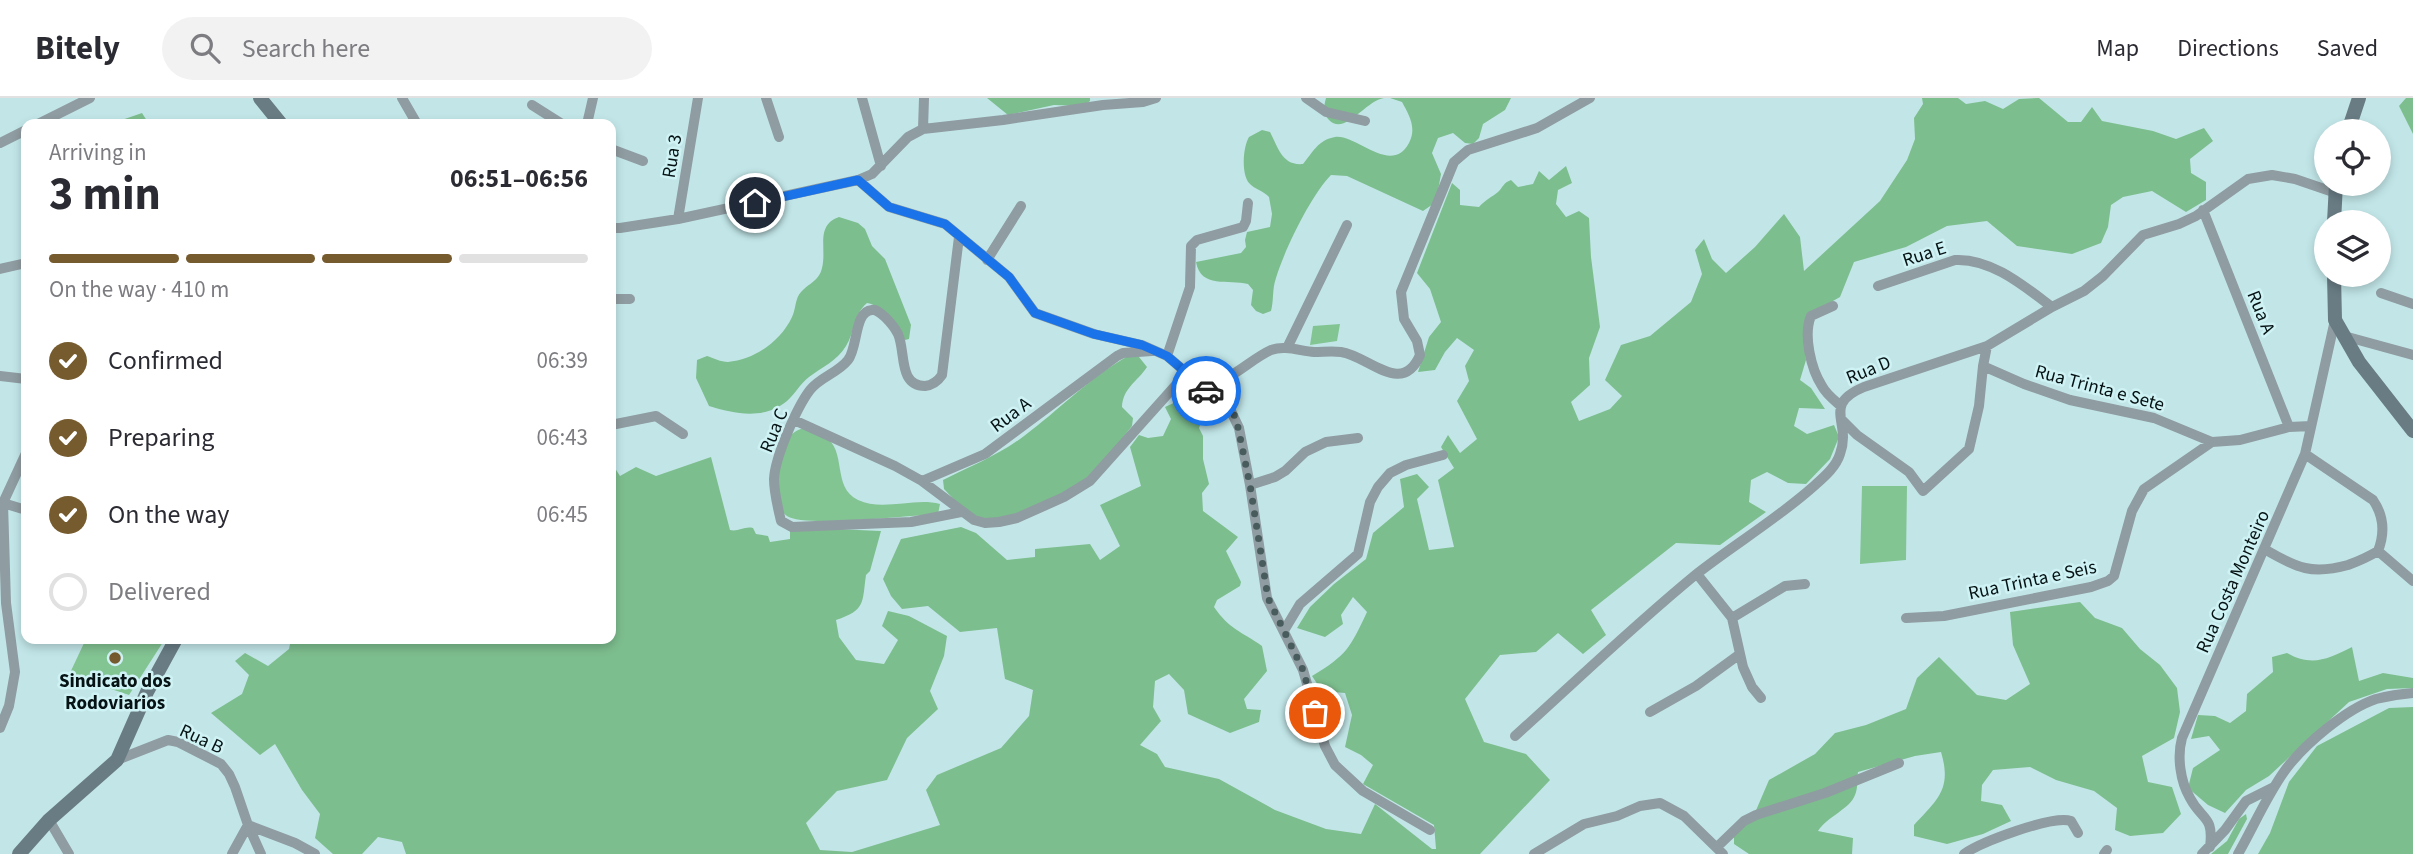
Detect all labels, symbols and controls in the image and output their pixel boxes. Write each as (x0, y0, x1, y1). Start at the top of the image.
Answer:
search box (162, 17, 652, 80)
text: Bitely (35, 25, 120, 72)
icon: search (186, 29, 224, 67)
text: Search here (242, 30, 370, 67)
text: Map (2096, 31, 2139, 66)
text: Directions (2177, 31, 2279, 66)
text: Saved (2317, 31, 2378, 66)
map controls (2314, 119, 2391, 287)
button: locate (2314, 119, 2391, 196)
street label: Rua 3 (656, 132, 689, 180)
text: Arriving in (49, 136, 147, 169)
text: 06:51–06:56 (450, 160, 588, 197)
text: 3 min (49, 162, 161, 227)
pin (725, 173, 785, 233)
icon: home (736, 184, 774, 222)
button: layers (2314, 210, 2391, 287)
street label: Rua E (1899, 235, 1950, 274)
text: On the way · 410 m (49, 273, 229, 306)
street label: Rua A (2240, 287, 2282, 339)
icon: check (49, 342, 87, 380)
text: Confirmed (108, 342, 223, 379)
text: 06:39 (537, 344, 588, 377)
street label: Rua D (1842, 349, 1895, 392)
courier (1171, 356, 1241, 426)
street label: Rua Trinta e Sete (2032, 358, 2167, 419)
icon: car (1187, 372, 1225, 410)
street label: Rua A (985, 391, 1037, 439)
street label: Rua C (753, 404, 795, 457)
icon: check (49, 419, 87, 457)
text: Preparing (108, 419, 214, 456)
text: 06:43 (537, 421, 588, 454)
icon: check (49, 496, 87, 534)
text: On the way (108, 496, 229, 533)
text: 06:45 (537, 498, 588, 531)
street label: Rua Costa Monteiro (2190, 506, 2277, 657)
street label: Rua Trinta e Seis (1966, 554, 2099, 607)
text: Delivered (108, 573, 211, 610)
marker: Sindicato dos Rodoviarios (107, 650, 123, 666)
place label: Sindicato dos Rodoviarios (59, 668, 171, 717)
pin (1285, 683, 1345, 743)
icon: bag (1296, 694, 1334, 732)
street label: Rua B (175, 717, 228, 761)

